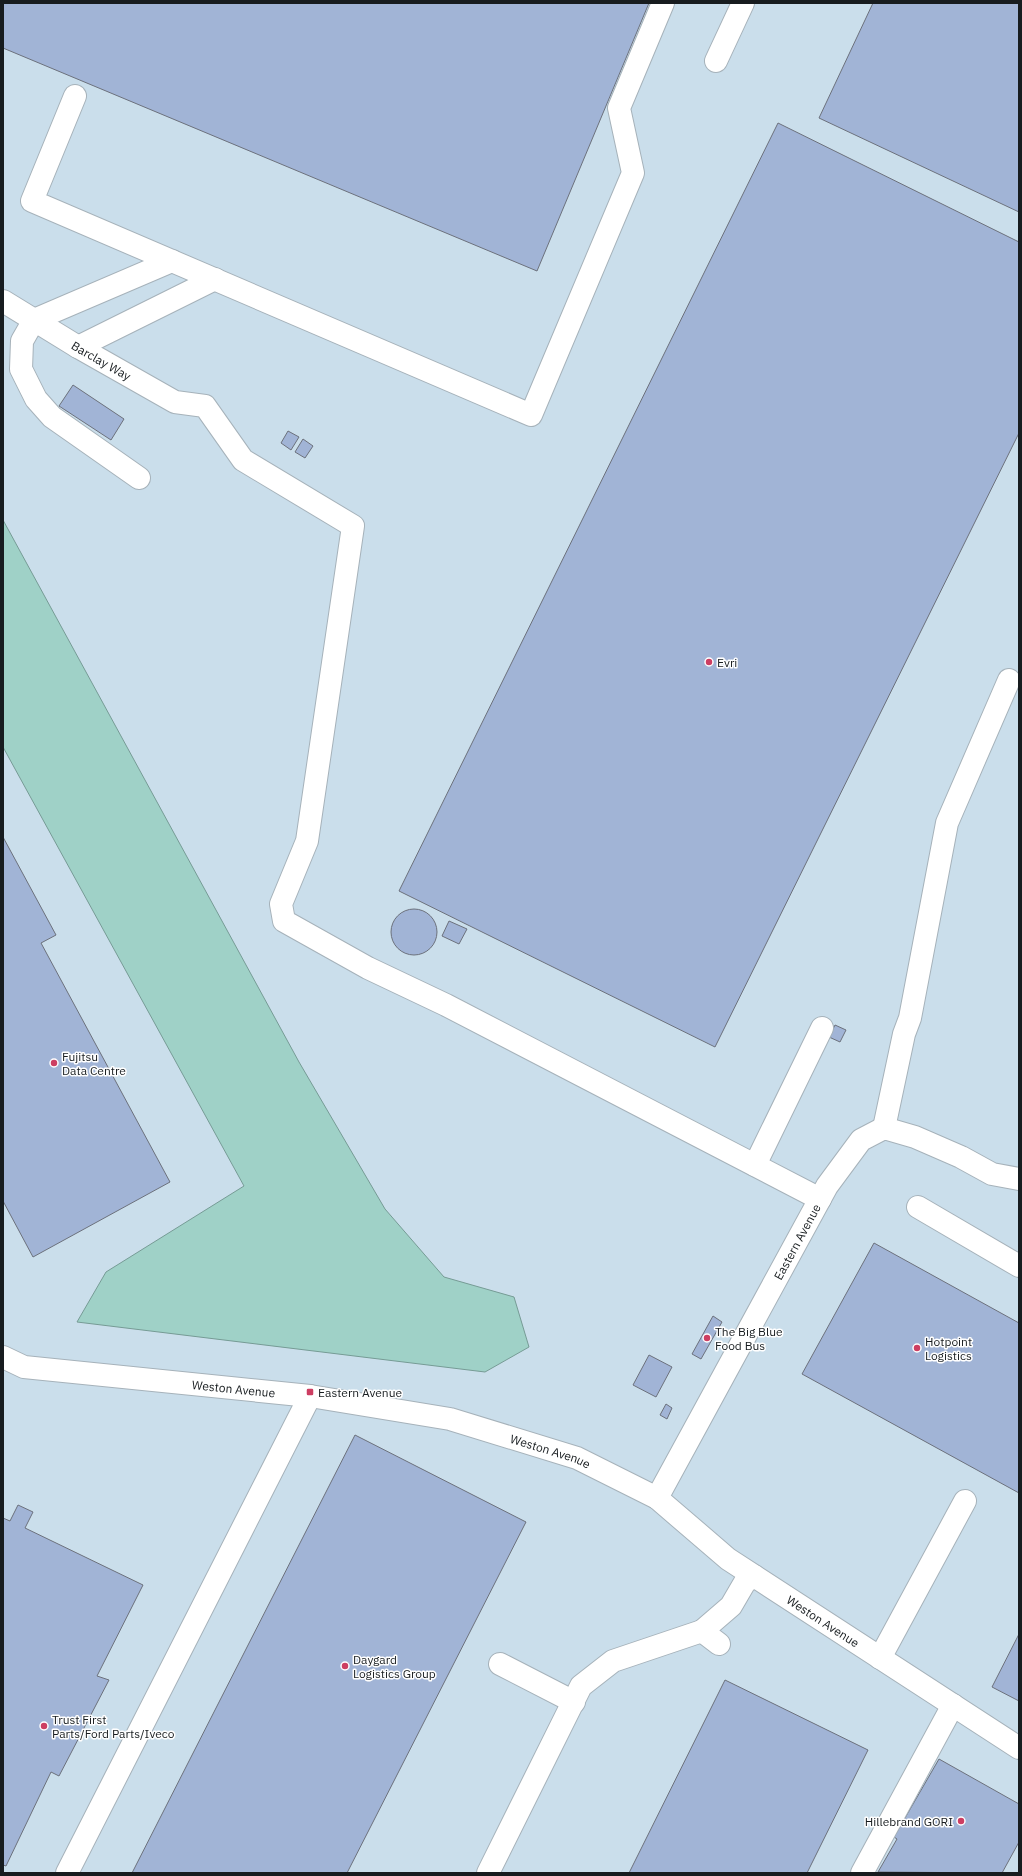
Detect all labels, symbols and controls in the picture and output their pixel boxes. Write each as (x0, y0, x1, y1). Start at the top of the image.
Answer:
street label: Barclay Way (69, 337, 134, 383)
place label: Evri (717, 655, 737, 670)
marker: Evri (704, 657, 714, 667)
place label: Fujitsu Data Centre (62, 1049, 126, 1078)
marker: Fujitsu Data Centre (49, 1058, 59, 1068)
street label: Eastern Avenue (770, 1201, 824, 1282)
place label: The Big Blue Food Bus (715, 1324, 783, 1353)
marker: The Big Blue Food Bus (702, 1333, 712, 1343)
place label: Hotpoint Logistics (925, 1334, 972, 1363)
marker: Hotpoint Logistics (912, 1343, 922, 1353)
street label: Weston Avenue (191, 1377, 276, 1400)
place label: Eastern Avenue (318, 1385, 402, 1400)
marker: Eastern Avenue (305, 1387, 315, 1397)
street label: Weston Avenue (509, 1431, 594, 1471)
street label: Weston Avenue (784, 1592, 863, 1650)
place label: Daygard Logistics Group (353, 1652, 436, 1681)
marker: Daygard Logistics Group (340, 1661, 350, 1671)
place label: Trust First Parts/Ford Parts/Iveco (52, 1712, 175, 1741)
marker: Trust First Parts/Ford Parts/Iveco (39, 1721, 49, 1731)
place label: Hillebrand GORI (865, 1814, 953, 1829)
marker: Hillebrand GORI (956, 1816, 966, 1826)

